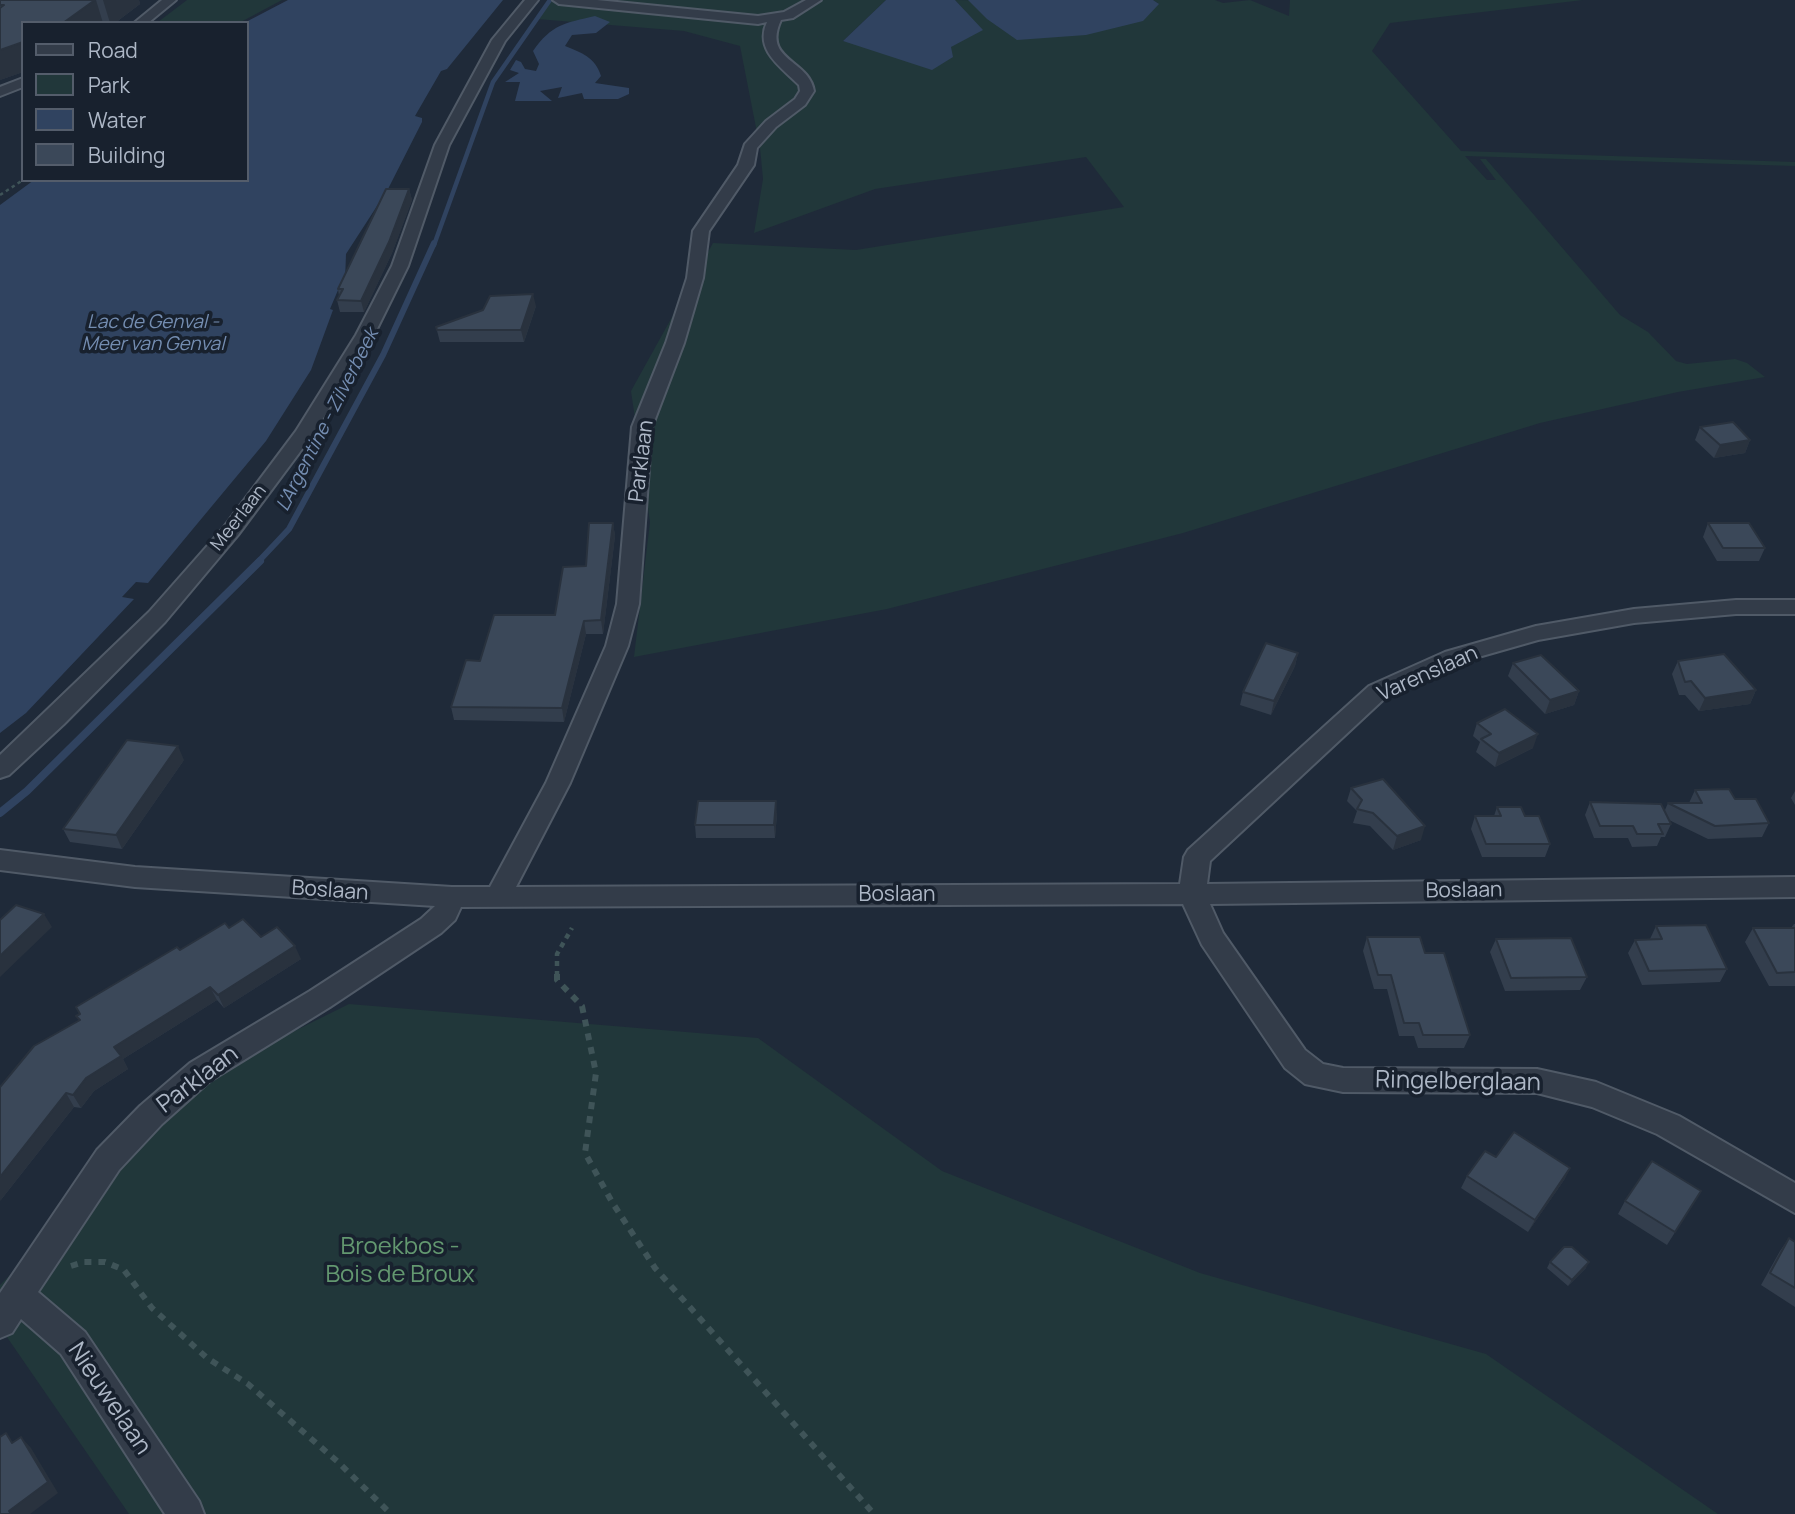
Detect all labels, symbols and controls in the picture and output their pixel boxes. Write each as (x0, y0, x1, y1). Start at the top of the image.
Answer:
legend (21, 21, 248, 182)
text: Road (88, 36, 138, 64)
text: Park (88, 71, 130, 99)
text: Water (88, 106, 146, 134)
text: Building (88, 141, 165, 169)
water label: Lac de Genval - Meer van Genval (81, 312, 225, 356)
water label: L'Argentine - Zilverbeek (272, 325, 384, 515)
street label: Parklaan (624, 418, 660, 504)
street label: Meerlaan (207, 481, 271, 555)
street label: Varenslaan (1374, 641, 1482, 707)
street label: Boslaan (291, 876, 369, 906)
street label: Boslaan (1425, 878, 1503, 904)
street label: Boslaan (859, 882, 935, 908)
street label: Parklaan (152, 1040, 244, 1120)
street label: Ringelberglaan (1375, 1066, 1541, 1098)
park label: Broekbos - Bois de Broux (325, 1233, 475, 1289)
street label: Nieuwelaan (61, 1338, 157, 1460)

